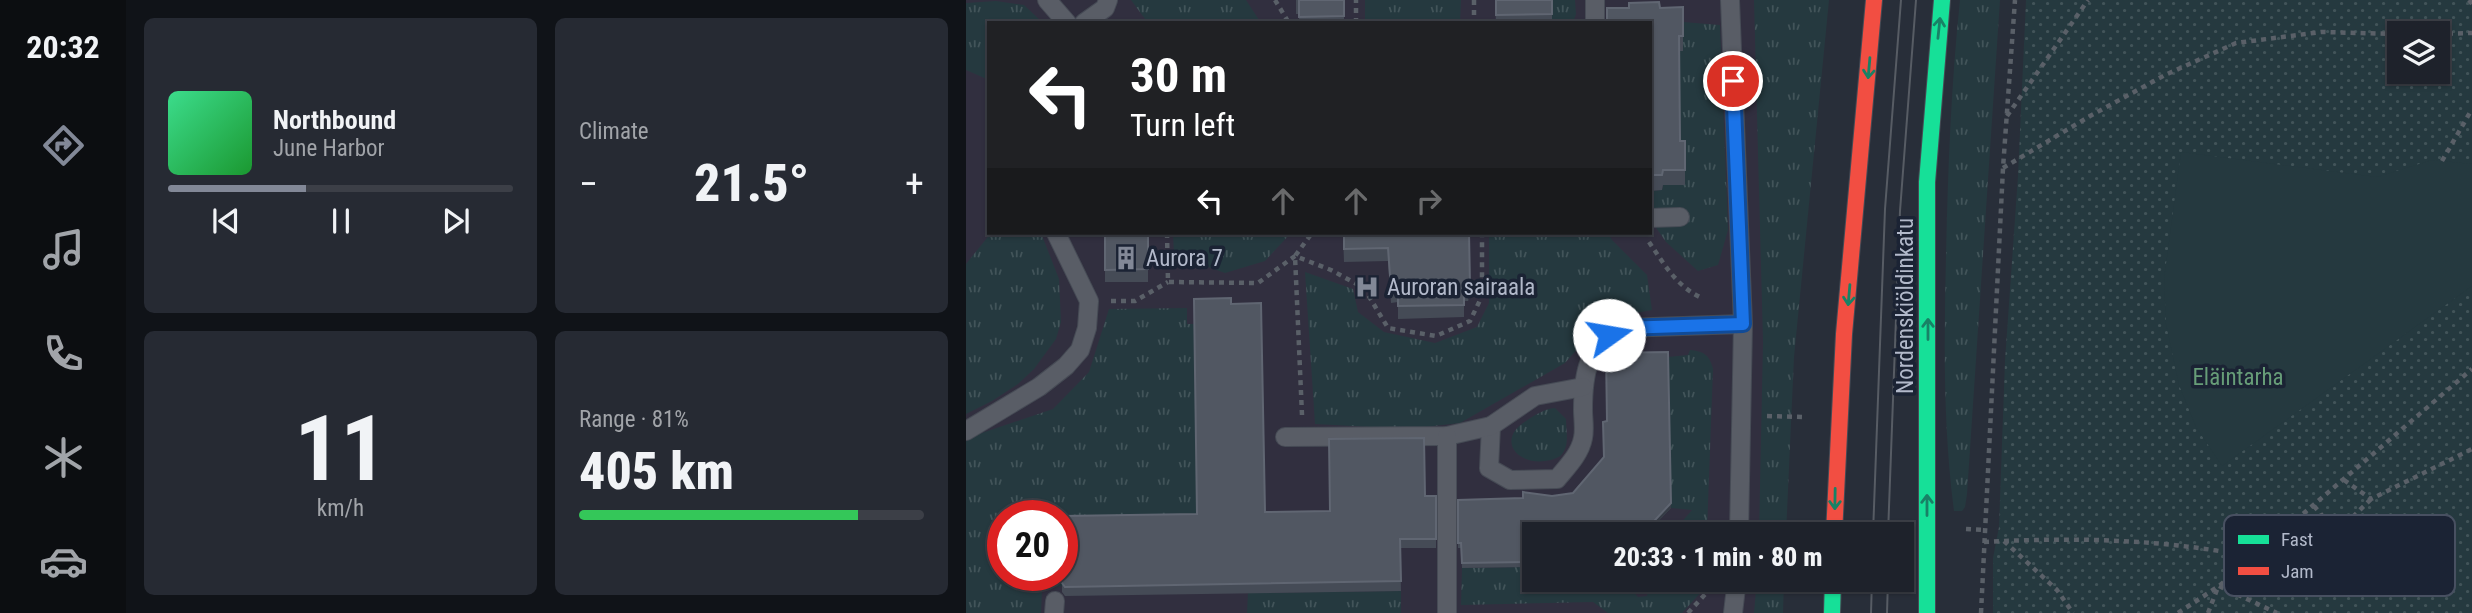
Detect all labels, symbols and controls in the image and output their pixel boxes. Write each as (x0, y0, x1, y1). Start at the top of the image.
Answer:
one-way arrow (1933, 17, 1946, 40)
map controls (2387, 21, 2450, 84)
button: layers (2387, 21, 2450, 84)
text: 20:32 (26, 28, 100, 66)
text: 30 m (1130, 47, 1227, 104)
icon: left (1015, 49, 1106, 140)
pin (1703, 51, 1763, 111)
one-way arrow (1862, 56, 1875, 79)
icon: arrive (1714, 62, 1752, 100)
text: Northbound (273, 105, 396, 135)
text: Turn left (1130, 106, 1235, 144)
text: Climate (579, 118, 649, 145)
icon: directions (39, 121, 88, 170)
text: June Harbor (273, 135, 385, 162)
text: 21.5° (694, 153, 809, 214)
text: − (579, 162, 598, 206)
text: + (905, 162, 924, 206)
icon: left (1191, 182, 1229, 220)
icon: ahead (1264, 182, 1302, 220)
icon: ahead (1337, 182, 1375, 220)
icon: right (1410, 182, 1448, 220)
icon: previous (207, 202, 245, 240)
icon: pause (322, 202, 360, 240)
icon: next (437, 202, 475, 240)
street label: Nordenskiöldinkatu (1892, 218, 1919, 394)
icon: music (39, 225, 88, 274)
building icon: Aurora 7 (1112, 244, 1140, 272)
place label: Aurora 7 (1146, 245, 1223, 272)
hospital icon: Auroran sairaala (1353, 273, 1381, 301)
place label: Auroran sairaala (1387, 274, 1535, 301)
one-way arrow (1842, 283, 1855, 305)
position arrow (1572, 298, 1646, 372)
one-way arrow (1921, 317, 1935, 340)
icon: phone (39, 329, 88, 378)
park label: Eläintarha (2192, 364, 2284, 391)
text: 11 (295, 396, 386, 502)
text: Range · 81% (579, 406, 689, 433)
icon: climate (39, 433, 88, 482)
text: 405 km (579, 441, 734, 502)
one-way arrow (1828, 487, 1842, 510)
one-way arrow (1920, 493, 1934, 516)
text: km/h (317, 495, 364, 522)
speed limit sign: 20 (987, 500, 1078, 591)
legend (2224, 515, 2455, 596)
text: Fast (2281, 528, 2313, 551)
icon: car (39, 537, 88, 586)
text: 20:33 · 1 min · 80 m (1613, 542, 1823, 572)
text: Jam (2281, 560, 2314, 583)

